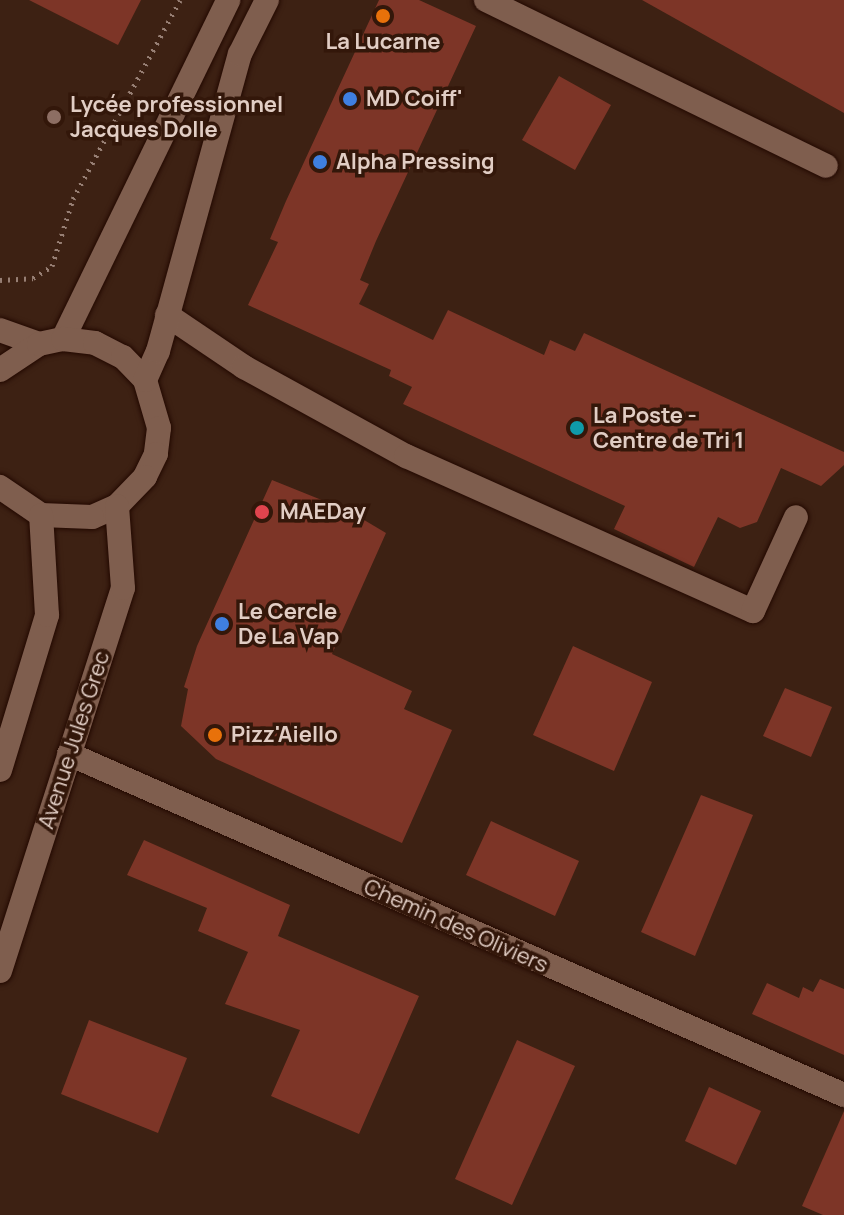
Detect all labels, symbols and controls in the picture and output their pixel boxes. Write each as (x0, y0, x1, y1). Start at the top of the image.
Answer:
marker: La Lucarne (374, 7, 392, 25)
place label: La Lucarne (325, 29, 441, 55)
place label: MD Coiff' (366, 86, 463, 112)
marker: MD Coiff' (341, 90, 359, 108)
place label: Lycée professionnel Jacques Dolle (70, 91, 283, 142)
marker: Lycée professionnel Jacques Dolle (45, 108, 63, 126)
place label: Alpha Pressing (336, 149, 494, 175)
marker: Alpha Pressing (311, 153, 329, 171)
place label: La Poste - Centre de Tri 1 (593, 402, 744, 454)
marker: La Poste - Centre de Tri 1 (568, 419, 586, 437)
place label: MAEDay (280, 499, 366, 525)
marker: MAEDay (251, 501, 273, 523)
place label: Le Cercle De La Vap (238, 598, 339, 650)
marker: Le Cercle De La Vap (213, 615, 231, 633)
street label: Avenue Jules Grec (33, 648, 115, 832)
place label: Pizz'Aiello (231, 722, 338, 748)
marker: Pizz'Aiello (206, 726, 224, 744)
street label: Chemin des Oliviers (360, 874, 552, 978)

